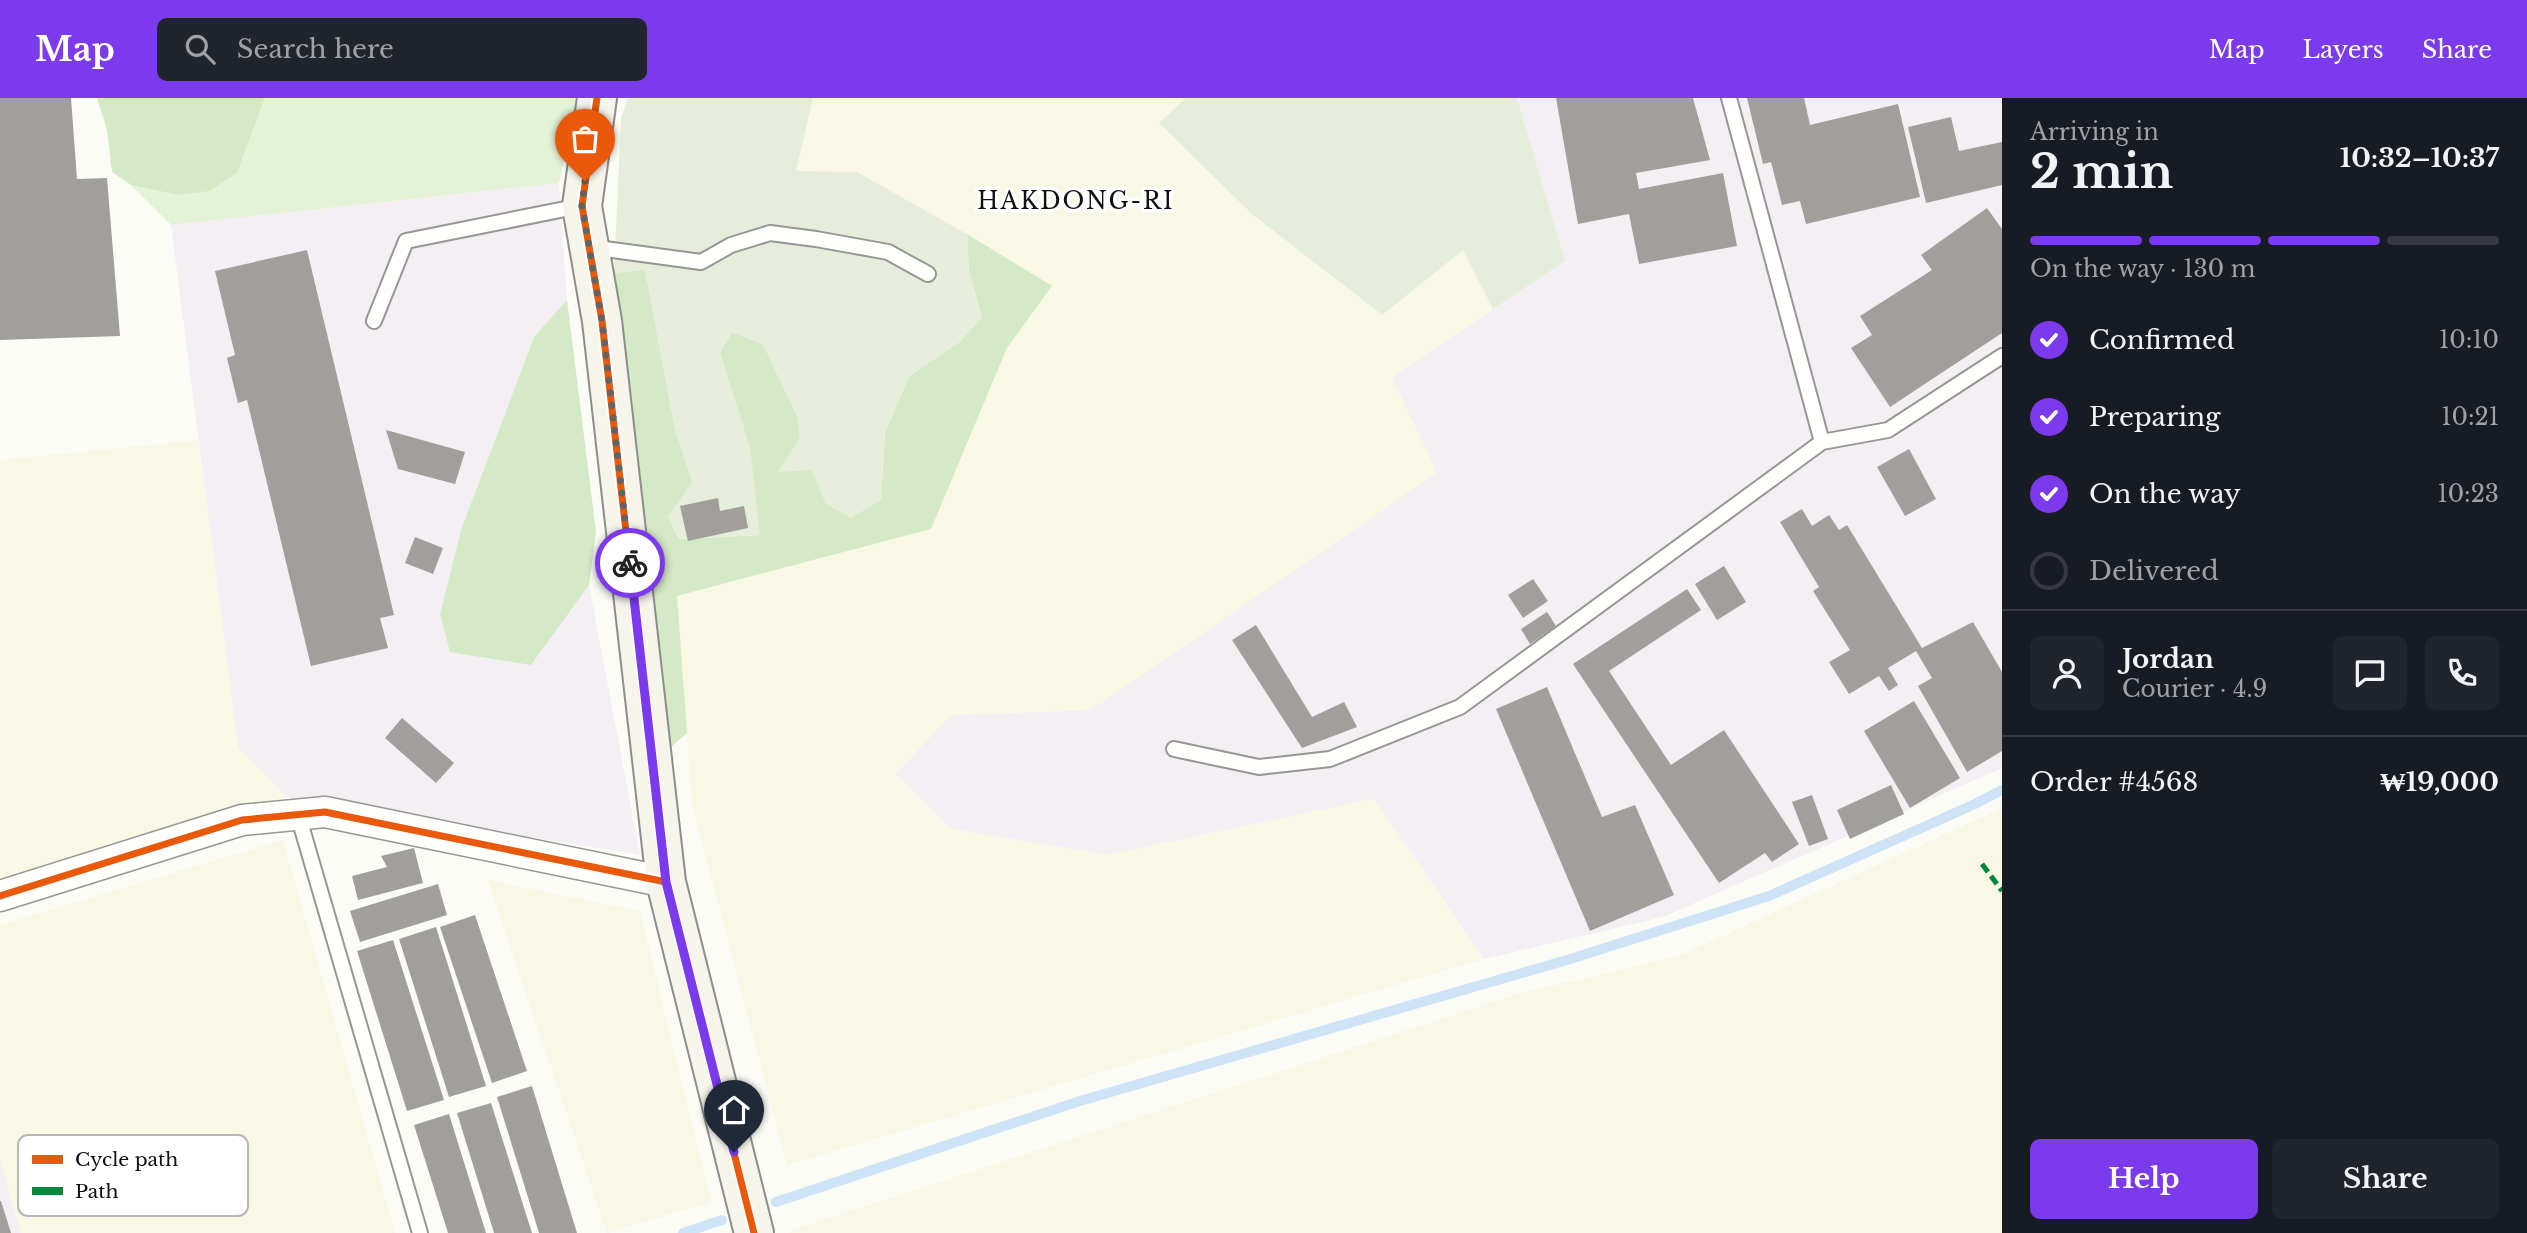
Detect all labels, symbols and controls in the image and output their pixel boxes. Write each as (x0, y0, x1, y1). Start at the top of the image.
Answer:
search box (157, 18, 647, 81)
text: Map (35, 29, 115, 70)
icon: search (181, 30, 219, 68)
text: Search here (237, 33, 394, 65)
text: Map (2209, 35, 2265, 64)
text: Layers (2303, 35, 2384, 64)
text: Share (2422, 35, 2492, 64)
pin (555, 109, 615, 181)
text: Arriving in (2030, 118, 2159, 146)
icon: bag (566, 120, 604, 158)
text: 10:32–10:37 (2340, 142, 2499, 174)
text: 2 min (2030, 143, 2173, 200)
district label: HAKDONG-RI (977, 187, 1175, 215)
text: On the way · 130 m (2030, 255, 2255, 283)
icon: check (2030, 321, 2068, 359)
text: Confirmed (2089, 324, 2234, 356)
text: 10:10 (2439, 326, 2499, 354)
icon: check (2030, 398, 2068, 436)
text: Preparing (2089, 401, 2221, 433)
text: 10:21 (2441, 403, 2499, 431)
icon: check (2030, 475, 2068, 513)
text: On the way (2089, 478, 2241, 510)
text: 10:23 (2437, 480, 2499, 508)
courier (595, 528, 665, 598)
icon: bike (611, 544, 649, 582)
text: Delivered (2089, 555, 2219, 587)
button: person (2030, 636, 2104, 710)
button: chat (2333, 636, 2407, 710)
button: phone (2425, 636, 2499, 710)
text: Jordan (2122, 643, 2214, 675)
text: Courier · 4.9 (2122, 675, 2267, 703)
text: Order #4568 (2030, 766, 2198, 798)
text: ₩19,000 (2380, 766, 2499, 798)
pin (704, 1080, 764, 1152)
icon: home (715, 1091, 753, 1129)
legend (18, 1135, 248, 1216)
button: Help (2030, 1139, 2258, 1219)
button: Share (2272, 1139, 2499, 1219)
text: Cycle path (75, 1148, 178, 1171)
text: Path (75, 1180, 119, 1203)

